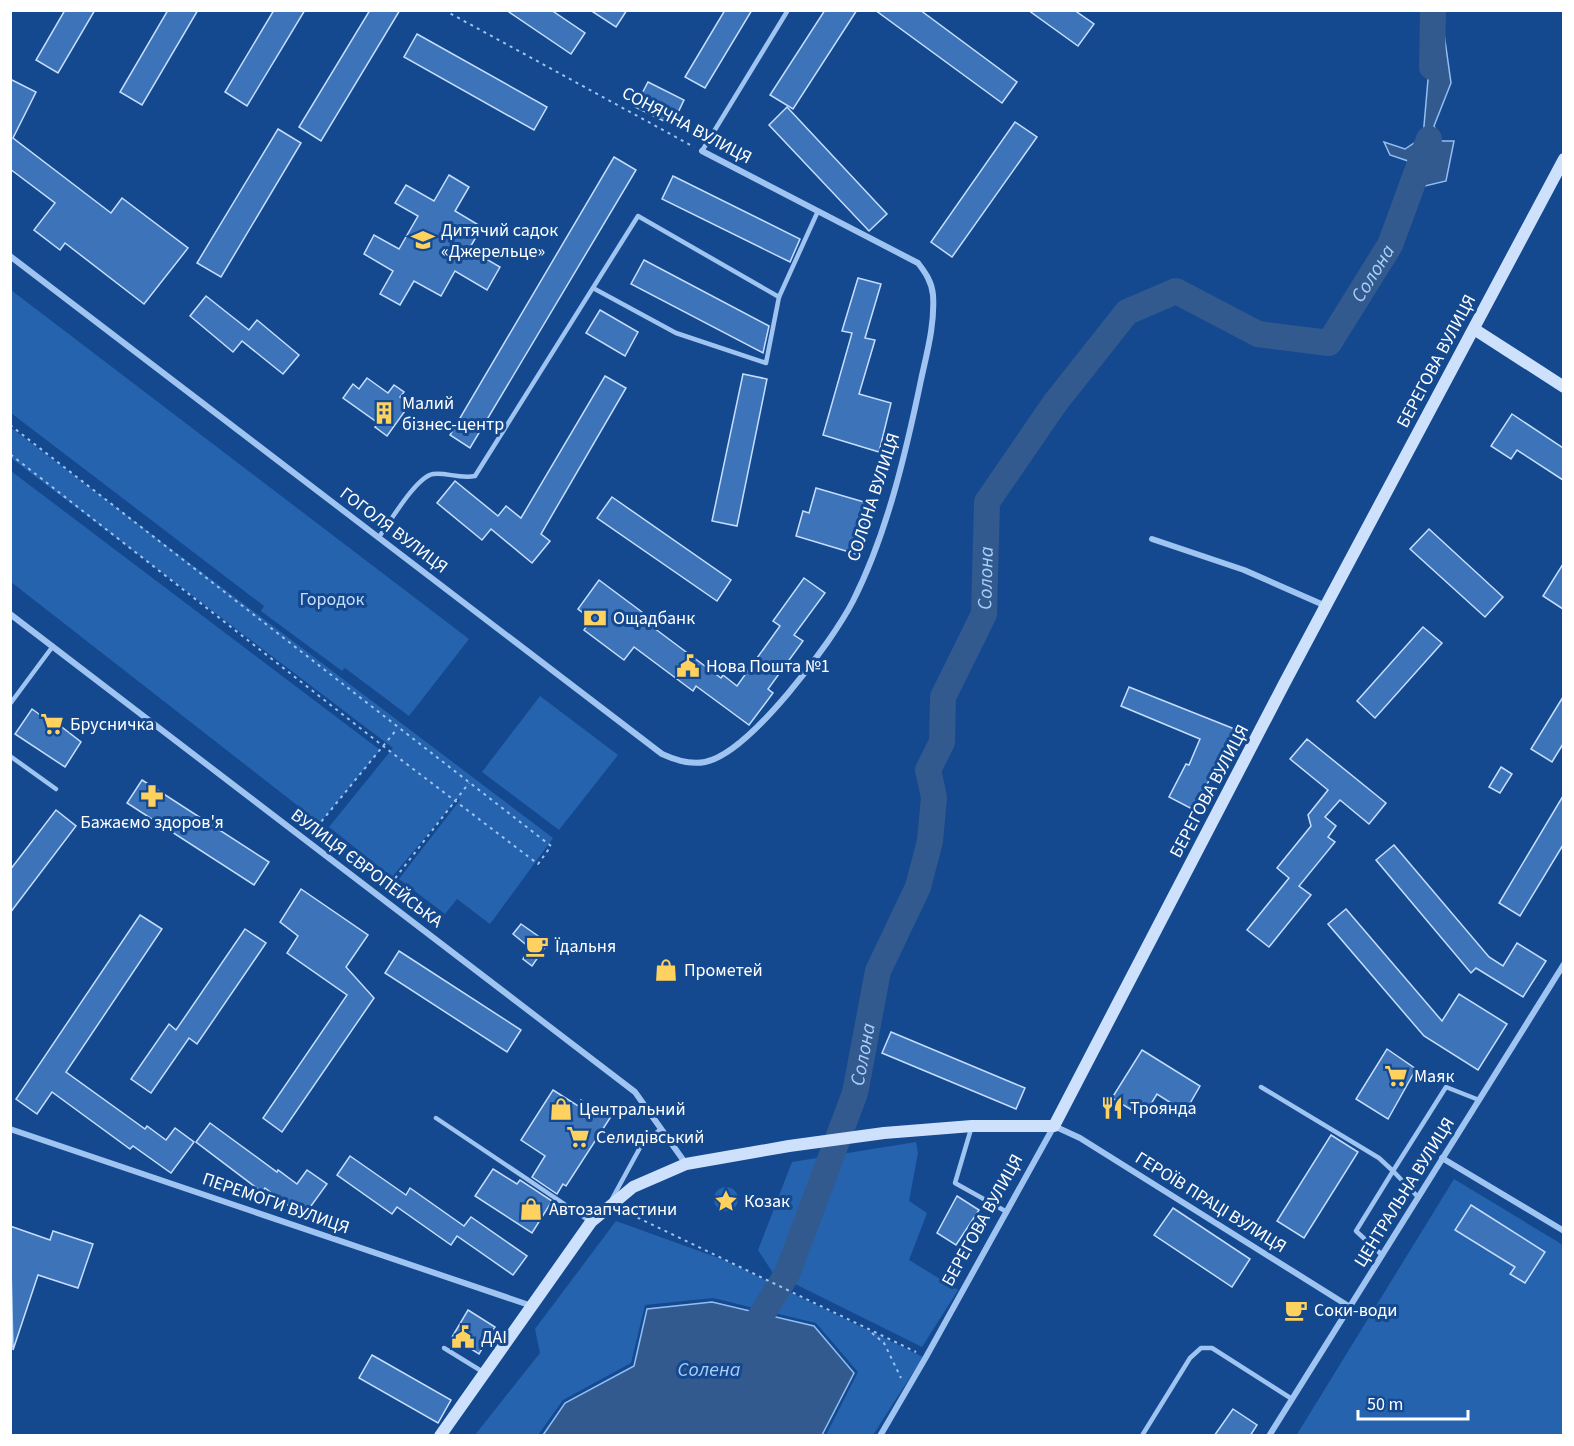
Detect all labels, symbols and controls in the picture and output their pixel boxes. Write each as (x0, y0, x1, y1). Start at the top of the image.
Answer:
street label: СОНЯЧНА ВУЛИЦЯ (617, 81, 756, 170)
place label: Дитячий садок «Джерельце» (441, 218, 558, 264)
school or university icon: Дитячий садок «Джерельце» (410, 227, 436, 253)
water label: Солона (1345, 239, 1402, 308)
street label: БЕРЕГОВА ВУЛИЦЯ (1391, 290, 1482, 432)
place label: Малий бізнес-центр (402, 391, 504, 437)
building icon: Малий бізнес-центр (371, 400, 397, 426)
street label: СОЛОНА ВУЛИЦЯ (841, 430, 906, 565)
street label: ГОГОЛЯ ВУЛИЦЯ (334, 481, 453, 579)
water label: Солона (971, 546, 1001, 610)
park label: Городок (300, 587, 364, 612)
bank icon: Ощадбанк (582, 605, 608, 631)
place label: Ощадбанк (613, 606, 695, 631)
public building icon: Нова Пошта №1 (675, 653, 701, 679)
place label: Нова Пошта №1 (706, 654, 830, 679)
supermarket icon: Брусничка (39, 711, 65, 737)
place label: Брусничка (70, 712, 154, 737)
street label: БЕРЕГОВА ВУЛИЦЯ (1164, 720, 1255, 862)
pharmacy icon: Бажаємо здоров'я (139, 783, 165, 809)
street label: ВУЛИЦЯ ЄВРОПЕЙСЬКА (286, 803, 448, 934)
place label: Бажаємо здоров'я (80, 810, 224, 835)
cafe icon: Їдальня (524, 933, 550, 959)
place label: Їдальня (554, 934, 616, 959)
shop icon: Прометей (653, 957, 679, 983)
place label: Прометей (684, 958, 763, 983)
water label: Солона (844, 1020, 883, 1088)
supermarket icon: Маяк (1383, 1063, 1409, 1089)
place label: Маяк (1414, 1064, 1454, 1089)
restaurant icon: Троянда (1099, 1095, 1125, 1121)
shop icon: Центральний (548, 1096, 574, 1122)
place label: Троянда (1130, 1096, 1197, 1121)
place label: Центральний (579, 1097, 686, 1122)
street label: ЦЕНТРАЛЬНА ВУЛИЦЯ (1348, 1113, 1461, 1272)
supermarket icon: Селидівський (565, 1124, 591, 1150)
place label: Селидівський (596, 1125, 704, 1150)
street label: ГЕРОЇВ ПРАЦІ ВУЛИЦЯ (1130, 1146, 1291, 1259)
street label: БЕРЕГОВА ВУЛИЦЯ (936, 1150, 1029, 1291)
street label: ПЕРЕМОГИ ВУЛИЦЯ (199, 1167, 353, 1240)
place icon: Козак (713, 1188, 739, 1214)
place label: Козак (744, 1189, 790, 1214)
shop icon: Автозапчастини (518, 1196, 544, 1222)
place label: Автозапчастини (549, 1197, 677, 1222)
cafe icon: Соки-води (1283, 1297, 1309, 1323)
place label: Соки-води (1314, 1298, 1397, 1323)
public building icon: ДАІ (450, 1324, 476, 1350)
place label: ДАІ (481, 1325, 507, 1350)
water label: Солена (678, 1356, 741, 1384)
scale bar (1358, 1383, 1468, 1421)
text: 50 m (1367, 1392, 1403, 1417)

